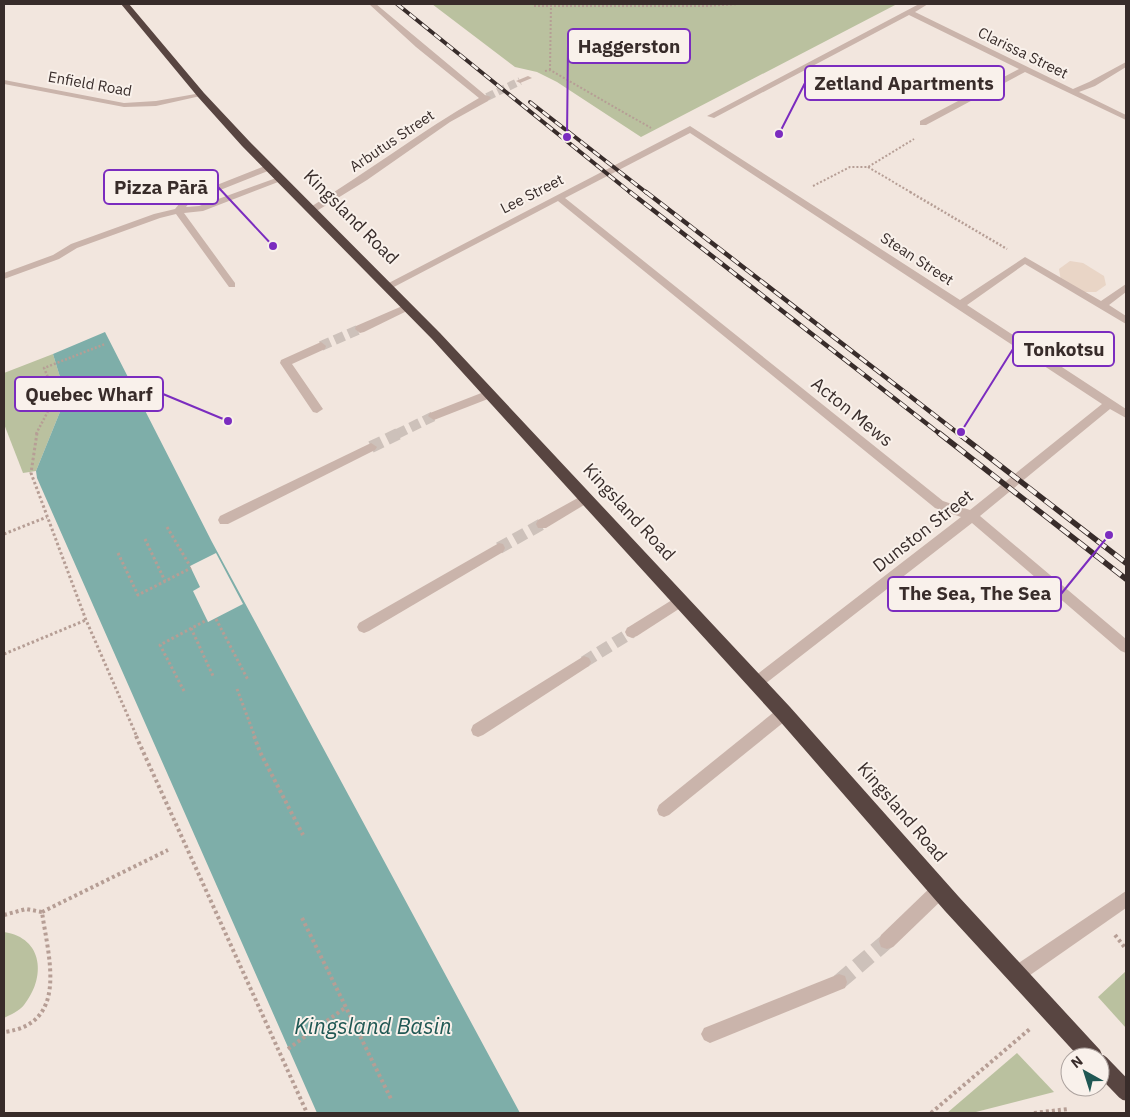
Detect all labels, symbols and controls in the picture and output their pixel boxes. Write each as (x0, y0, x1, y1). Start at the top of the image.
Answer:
street label: Clarissa Street (975, 23, 1071, 83)
callout: Haggerston (568, 29, 690, 63)
text: Haggerston (578, 34, 680, 58)
callout: Zetland Apartments (805, 66, 1004, 100)
street label: Enfield Road (47, 67, 133, 100)
text: Zetland Apartments (814, 71, 994, 95)
street label: Arbutus Street (346, 105, 438, 176)
street label: Kingsland Road (299, 164, 404, 269)
callout: Pizza Pārā (104, 170, 218, 204)
street label: Lee Street (497, 170, 567, 218)
text: Pizza Pārā (114, 175, 208, 199)
street label: Stean Street (877, 228, 957, 289)
callout: Tonkotsu (1013, 332, 1114, 366)
text: Tonkotsu (1023, 337, 1105, 361)
street label: Acton Mews (807, 372, 898, 451)
callout: Quebec Wharf (15, 377, 163, 411)
text: Quebec Wharf (25, 382, 153, 406)
street label: Kingsland Road (578, 458, 680, 565)
street label: Dunston Street (868, 484, 978, 577)
callout: The Sea, The Sea (888, 577, 1061, 611)
text: The Sea, The Sea (899, 581, 1051, 605)
street label: Kingsland Road (853, 757, 952, 866)
water label: Kingsland Basin (294, 1011, 452, 1040)
north arrow (1060, 1047, 1110, 1097)
text: N (1067, 1052, 1086, 1072)

